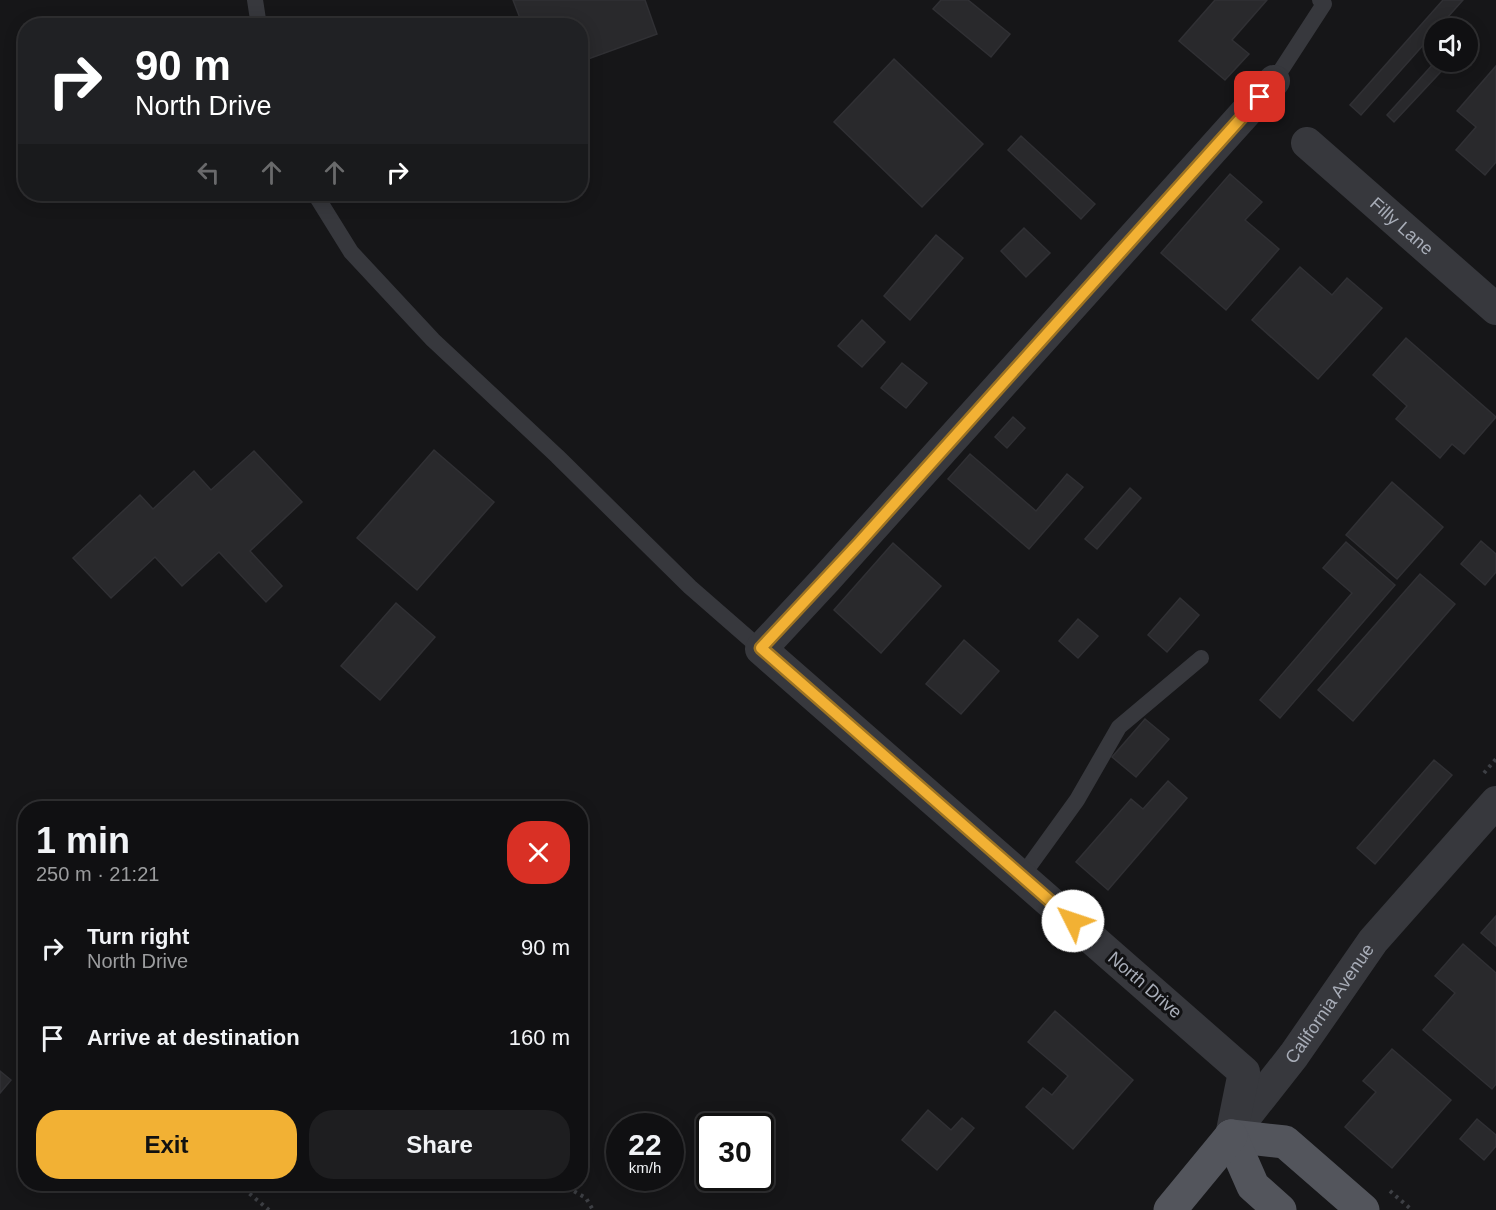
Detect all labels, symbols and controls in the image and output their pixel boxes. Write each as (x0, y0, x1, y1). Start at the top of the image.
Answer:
map controls (1424, 18, 1478, 72)
button: sound (1424, 18, 1478, 72)
icon: right (36, 42, 114, 120)
text: 90 m (135, 42, 231, 89)
pin (1234, 71, 1285, 122)
icon: arrive (1243, 80, 1276, 113)
text: North Drive (135, 91, 272, 121)
icon: left (192, 156, 225, 189)
icon: ahead (255, 156, 288, 189)
icon: ahead (318, 156, 351, 189)
icon: right (381, 156, 414, 189)
street label: Filly Lane (1366, 193, 1437, 259)
text: 1 min (36, 820, 130, 861)
button: close (507, 821, 570, 884)
text: 250 m · 21:21 (36, 863, 159, 885)
position arrow (1041, 889, 1105, 953)
text: Turn right (87, 924, 189, 949)
icon: right (36, 932, 69, 965)
text: 90 m (521, 935, 570, 960)
street label: California Avenue (1281, 940, 1378, 1067)
street label: North Drive (1104, 948, 1186, 1022)
text: North Drive (87, 950, 188, 972)
icon: arrive (36, 1022, 69, 1055)
text: Arrive at destination (87, 1025, 300, 1050)
text: 160 m (509, 1025, 570, 1050)
button: Exit (36, 1110, 297, 1179)
button: Share (309, 1110, 570, 1179)
speed limit sign: 30 (696, 1113, 774, 1191)
text: 22 (628, 1128, 662, 1161)
text: km/h (629, 1159, 661, 1176)

